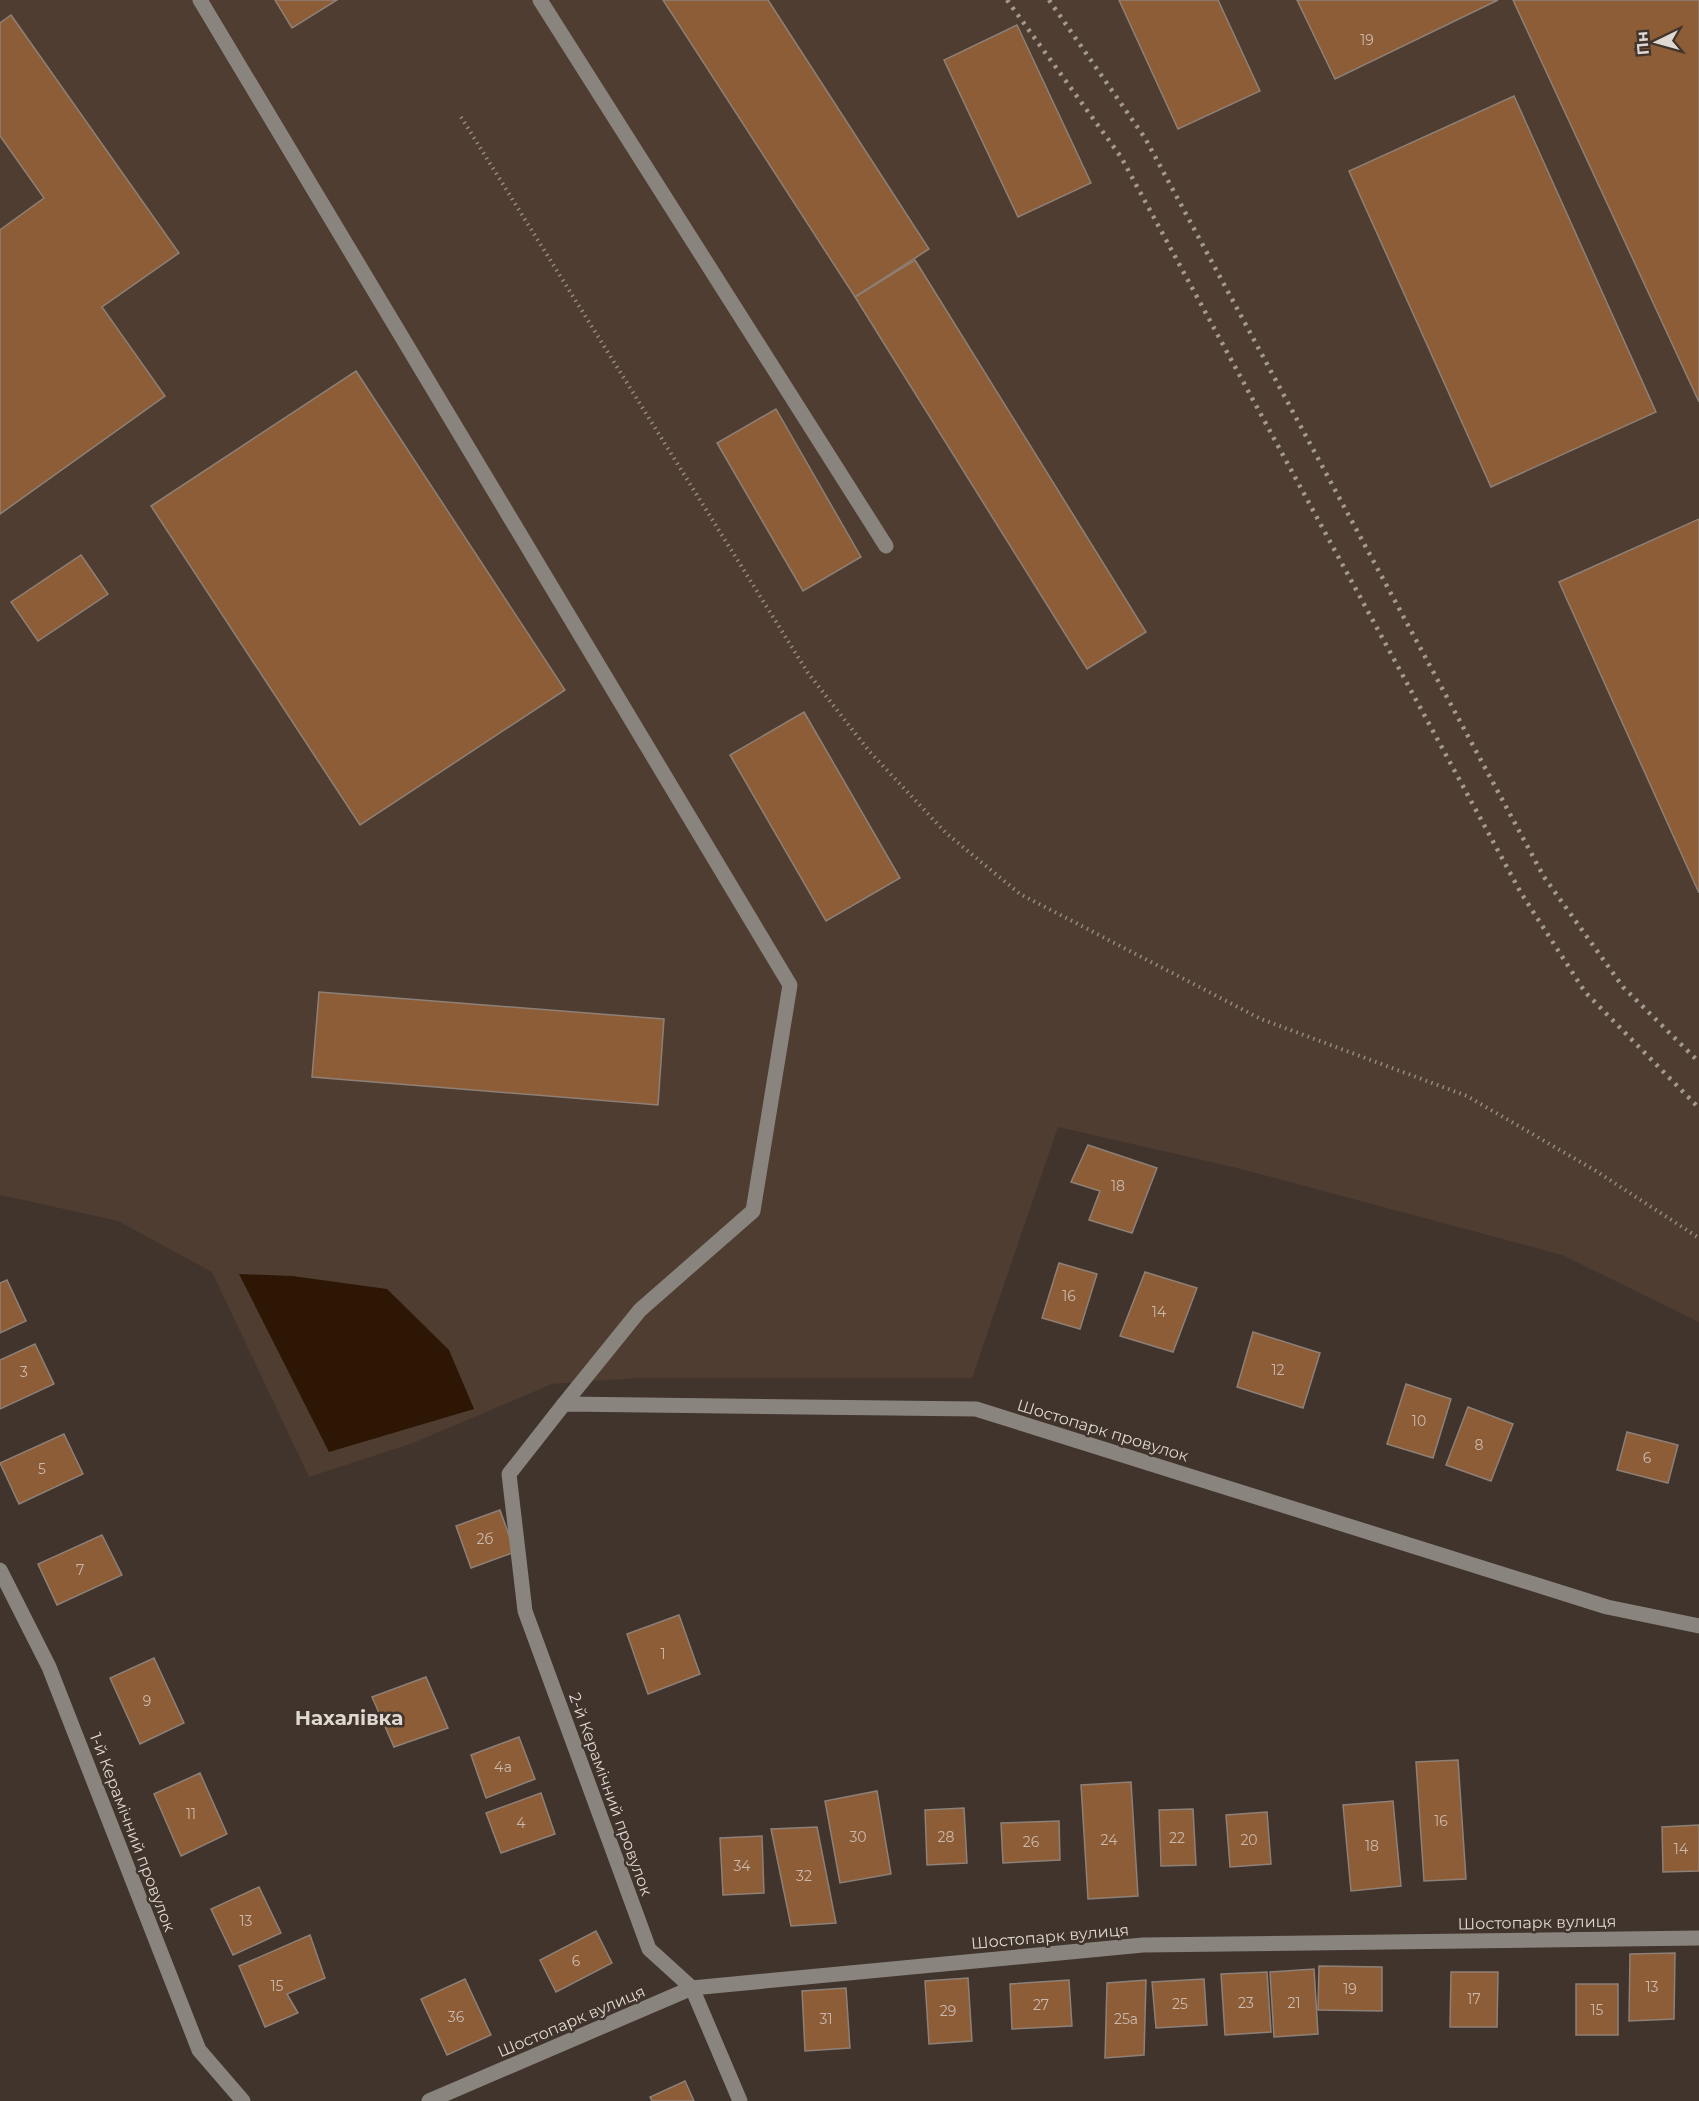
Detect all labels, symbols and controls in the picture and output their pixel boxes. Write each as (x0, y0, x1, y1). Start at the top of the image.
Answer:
north arrow (1627, 12, 1687, 72)
text: Пн (1632, 30, 1653, 56)
house number: 19 (1360, 31, 1374, 49)
house number: 18 (1111, 1177, 1125, 1195)
house number: 16 (1062, 1287, 1076, 1305)
house number: 14 (1152, 1303, 1167, 1321)
house number: 12 (1271, 1361, 1285, 1379)
house number: 3 (20, 1363, 28, 1381)
street label: Шостопарк провулок (1015, 1395, 1192, 1466)
house number: 10 (1412, 1412, 1426, 1430)
house number: 8 (1475, 1436, 1484, 1454)
house number: 6 (1643, 1449, 1652, 1467)
house number: 5 (38, 1460, 46, 1478)
house number: 2б (476, 1530, 494, 1548)
house number: 7 (76, 1561, 84, 1579)
house number: 1 (660, 1645, 666, 1663)
street label: 2-й Керамічний провулок (565, 1690, 656, 1899)
house number: 9 (143, 1692, 151, 1710)
district label: Нахалівка (295, 1706, 403, 1730)
street label: 1-й Керамічний провулок (86, 1730, 180, 1935)
house number: 4а (494, 1758, 512, 1776)
house number: 11 (186, 1805, 196, 1823)
house number: 16 (1434, 1812, 1448, 1830)
house number: 4 (516, 1814, 526, 1832)
house number: 30 (849, 1828, 867, 1846)
house number: 28 (938, 1828, 955, 1846)
house number: 22 (1169, 1829, 1185, 1847)
house number: 24 (1101, 1831, 1118, 1849)
house number: 20 (1240, 1831, 1258, 1849)
house number: 26 (1023, 1833, 1040, 1851)
house number: 18 (1365, 1837, 1379, 1855)
house number: 14 (1674, 1840, 1689, 1858)
house number: 34 (733, 1857, 751, 1875)
house number: 32 (796, 1867, 812, 1885)
house number: 13 (240, 1912, 253, 1930)
street label: Шостопарк вулиця (1458, 1912, 1616, 1933)
street label: Шостопарк вулиця (970, 1920, 1130, 1953)
house number: 6 (572, 1952, 581, 1970)
house number: 15 (271, 1977, 284, 1995)
house number: 13 (1646, 1978, 1659, 1996)
house number: 19 (1343, 1980, 1357, 1998)
street label: Шостопарк вулиця (495, 1982, 648, 2061)
house number: 17 (1467, 1990, 1481, 2008)
house number: 23 (1238, 1994, 1254, 2012)
house number: 21 (1287, 1994, 1301, 2012)
house number: 25 (1172, 1995, 1188, 2013)
house number: 27 (1033, 1996, 1049, 2014)
house number: 15 (1591, 2001, 1604, 2019)
house number: 29 (940, 2002, 956, 2020)
house number: 36 (448, 2008, 465, 2026)
house number: 31 (820, 2010, 832, 2028)
house number: 25а (1114, 2010, 1138, 2028)

